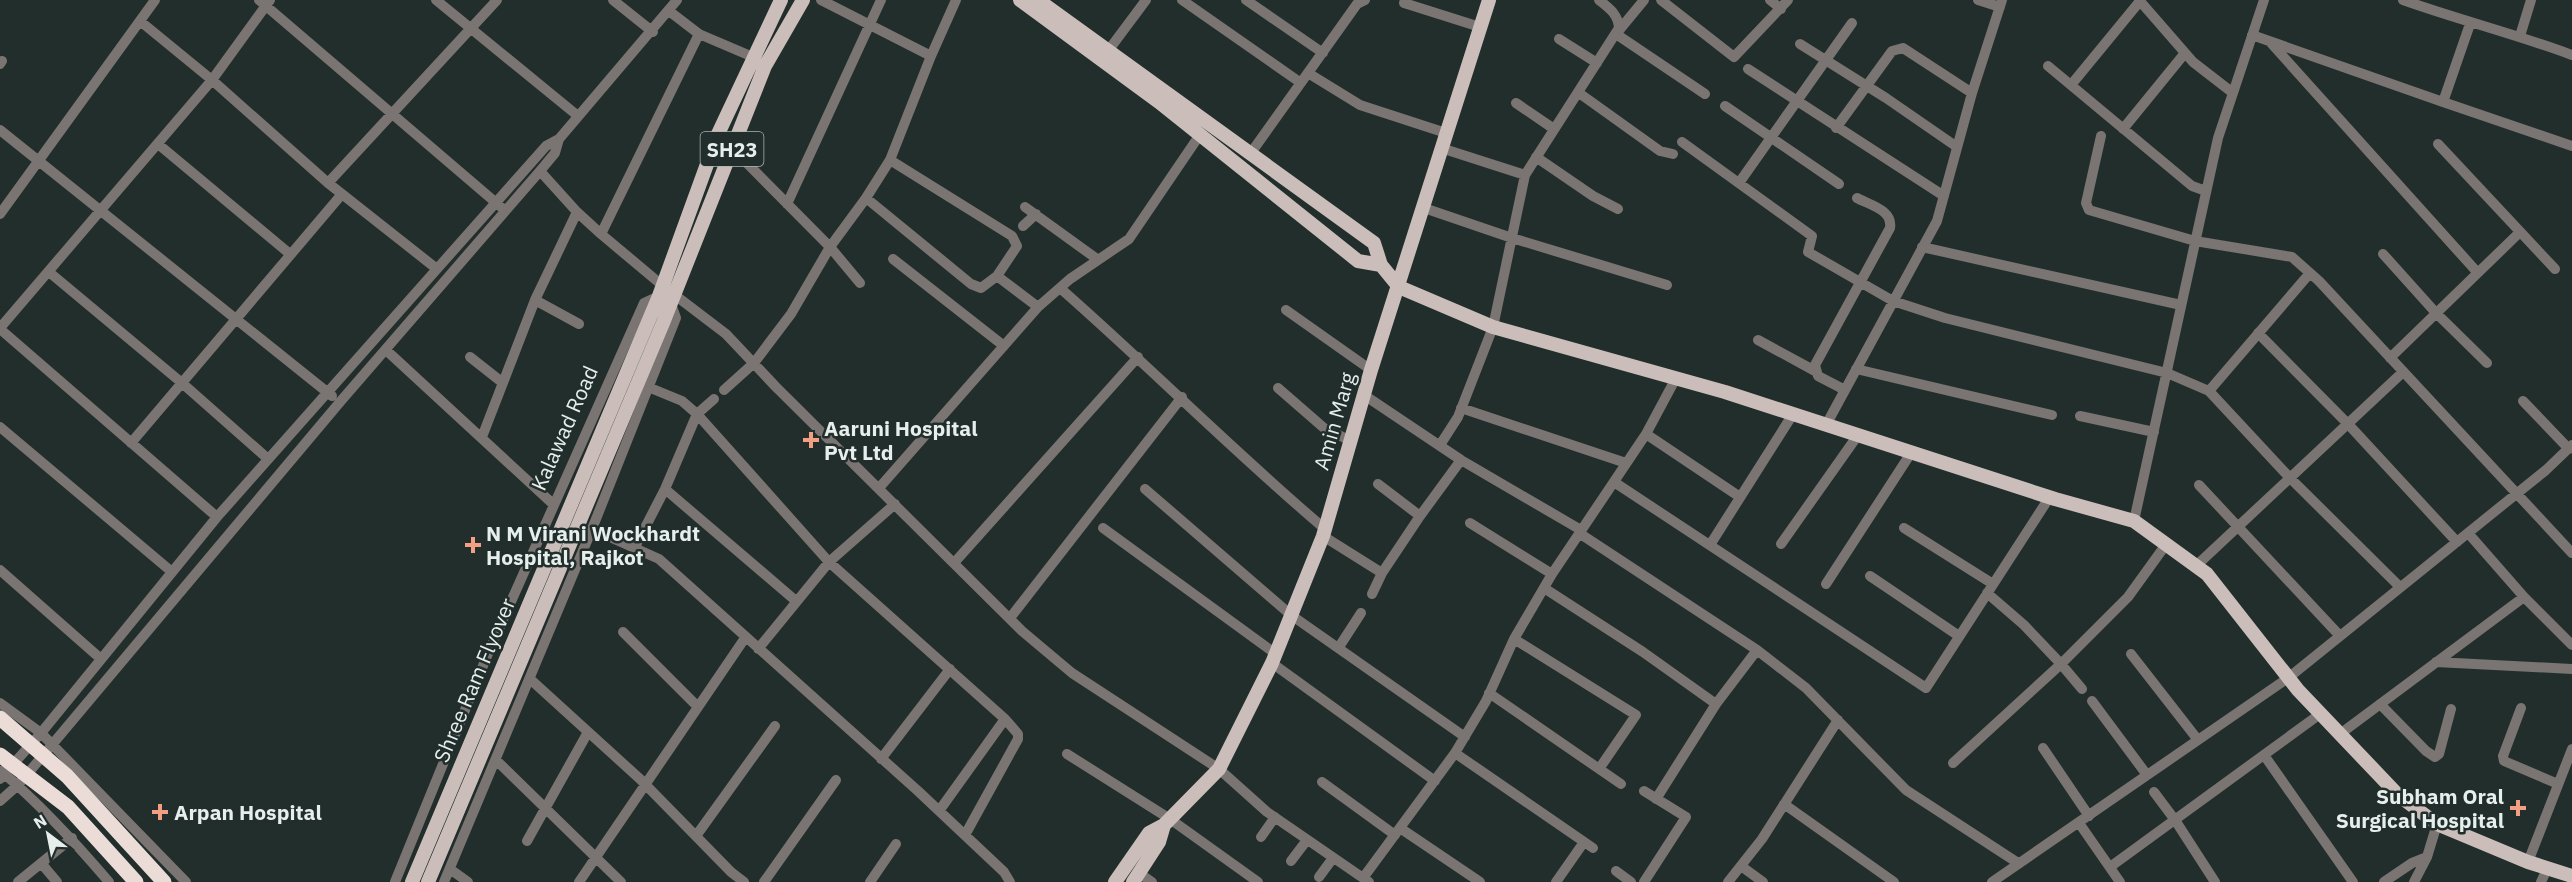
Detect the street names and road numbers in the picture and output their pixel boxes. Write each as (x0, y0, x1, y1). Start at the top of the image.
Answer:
road number: SH23 (700, 132, 764, 166)
street label: Kalawad Road (524, 361, 604, 495)
street label: Amin Marg (1307, 369, 1361, 473)
street label: Shree Ram Flyover (427, 593, 521, 767)

